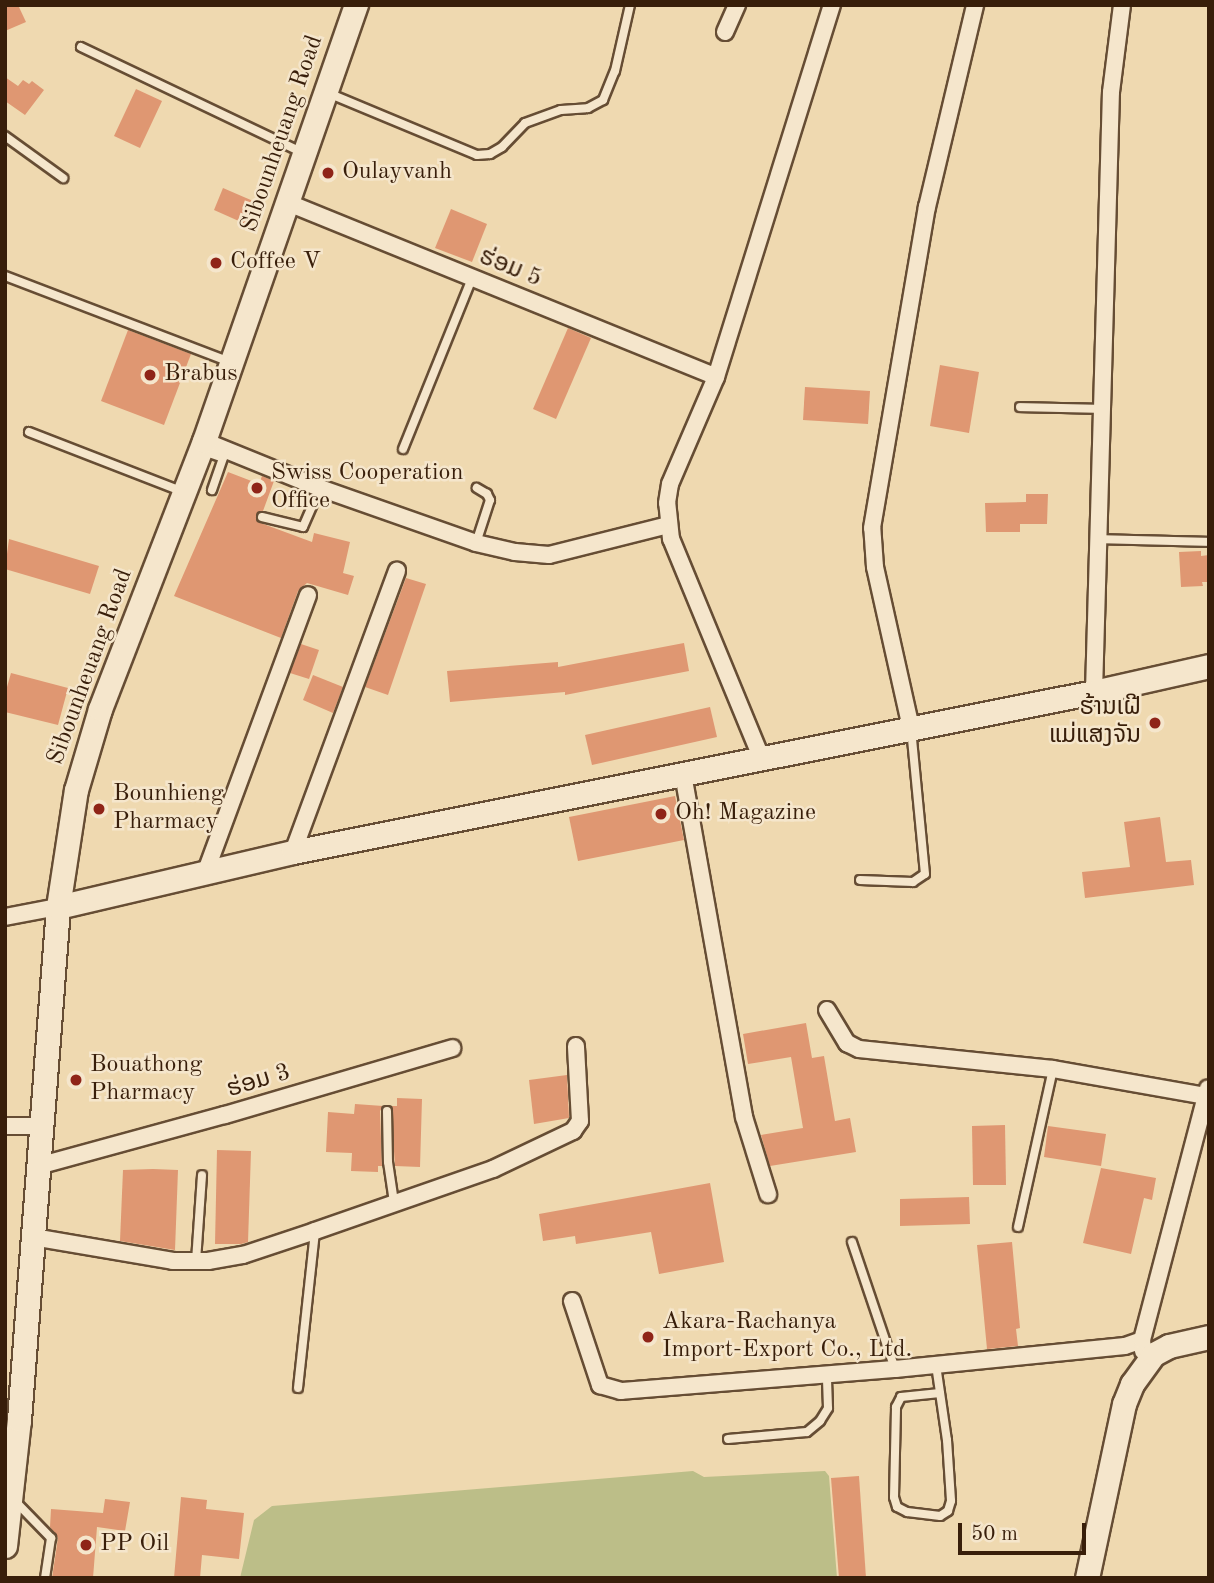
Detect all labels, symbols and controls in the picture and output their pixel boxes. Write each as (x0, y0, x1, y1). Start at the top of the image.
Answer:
street label: Sibounheuang Road (236, 32, 330, 236)
place label: Oulayvanh (342, 159, 452, 187)
marker: Oulayvanh (320, 165, 336, 181)
street label: ຮ່ອມ 5 (474, 243, 546, 295)
place label: Coffee V (230, 249, 321, 277)
marker: Coffee V (208, 255, 224, 271)
place label: Brabus (164, 361, 238, 389)
marker: Brabus (142, 367, 158, 383)
place label: Swiss Cooperation Office (271, 460, 463, 516)
marker: Swiss Cooperation Office (249, 480, 265, 496)
street label: Sibounheuang Road (42, 565, 140, 769)
place label: ຮ້ານເຝີ ແມ່ແສງຈັນ (1049, 695, 1141, 751)
marker: ຮ້ານເຝີ ແມ່ແສງຈັນ (1147, 715, 1163, 731)
place label: Bounhieng Pharmacy (113, 781, 224, 837)
place label: Oh! Magazine (675, 800, 816, 828)
marker: Bounhieng Pharmacy (91, 801, 107, 817)
marker: Oh! Magazine (653, 806, 669, 822)
place label: Bouathong Pharmacy (90, 1052, 202, 1108)
street label: ຮ່ອມ 3 (224, 1059, 294, 1105)
marker: Bouathong Pharmacy (68, 1072, 84, 1088)
place label: Akara-Rachanya Import-Export Co., Ltd. (662, 1309, 912, 1365)
marker: Akara-Rachanya Import-Export Co., Ltd. (640, 1329, 656, 1345)
scale bar (962, 1510, 1090, 1554)
text: 50 m (971, 1524, 1018, 1545)
place label: PP Oil (100, 1531, 169, 1559)
marker: PP Oil (78, 1537, 94, 1553)

